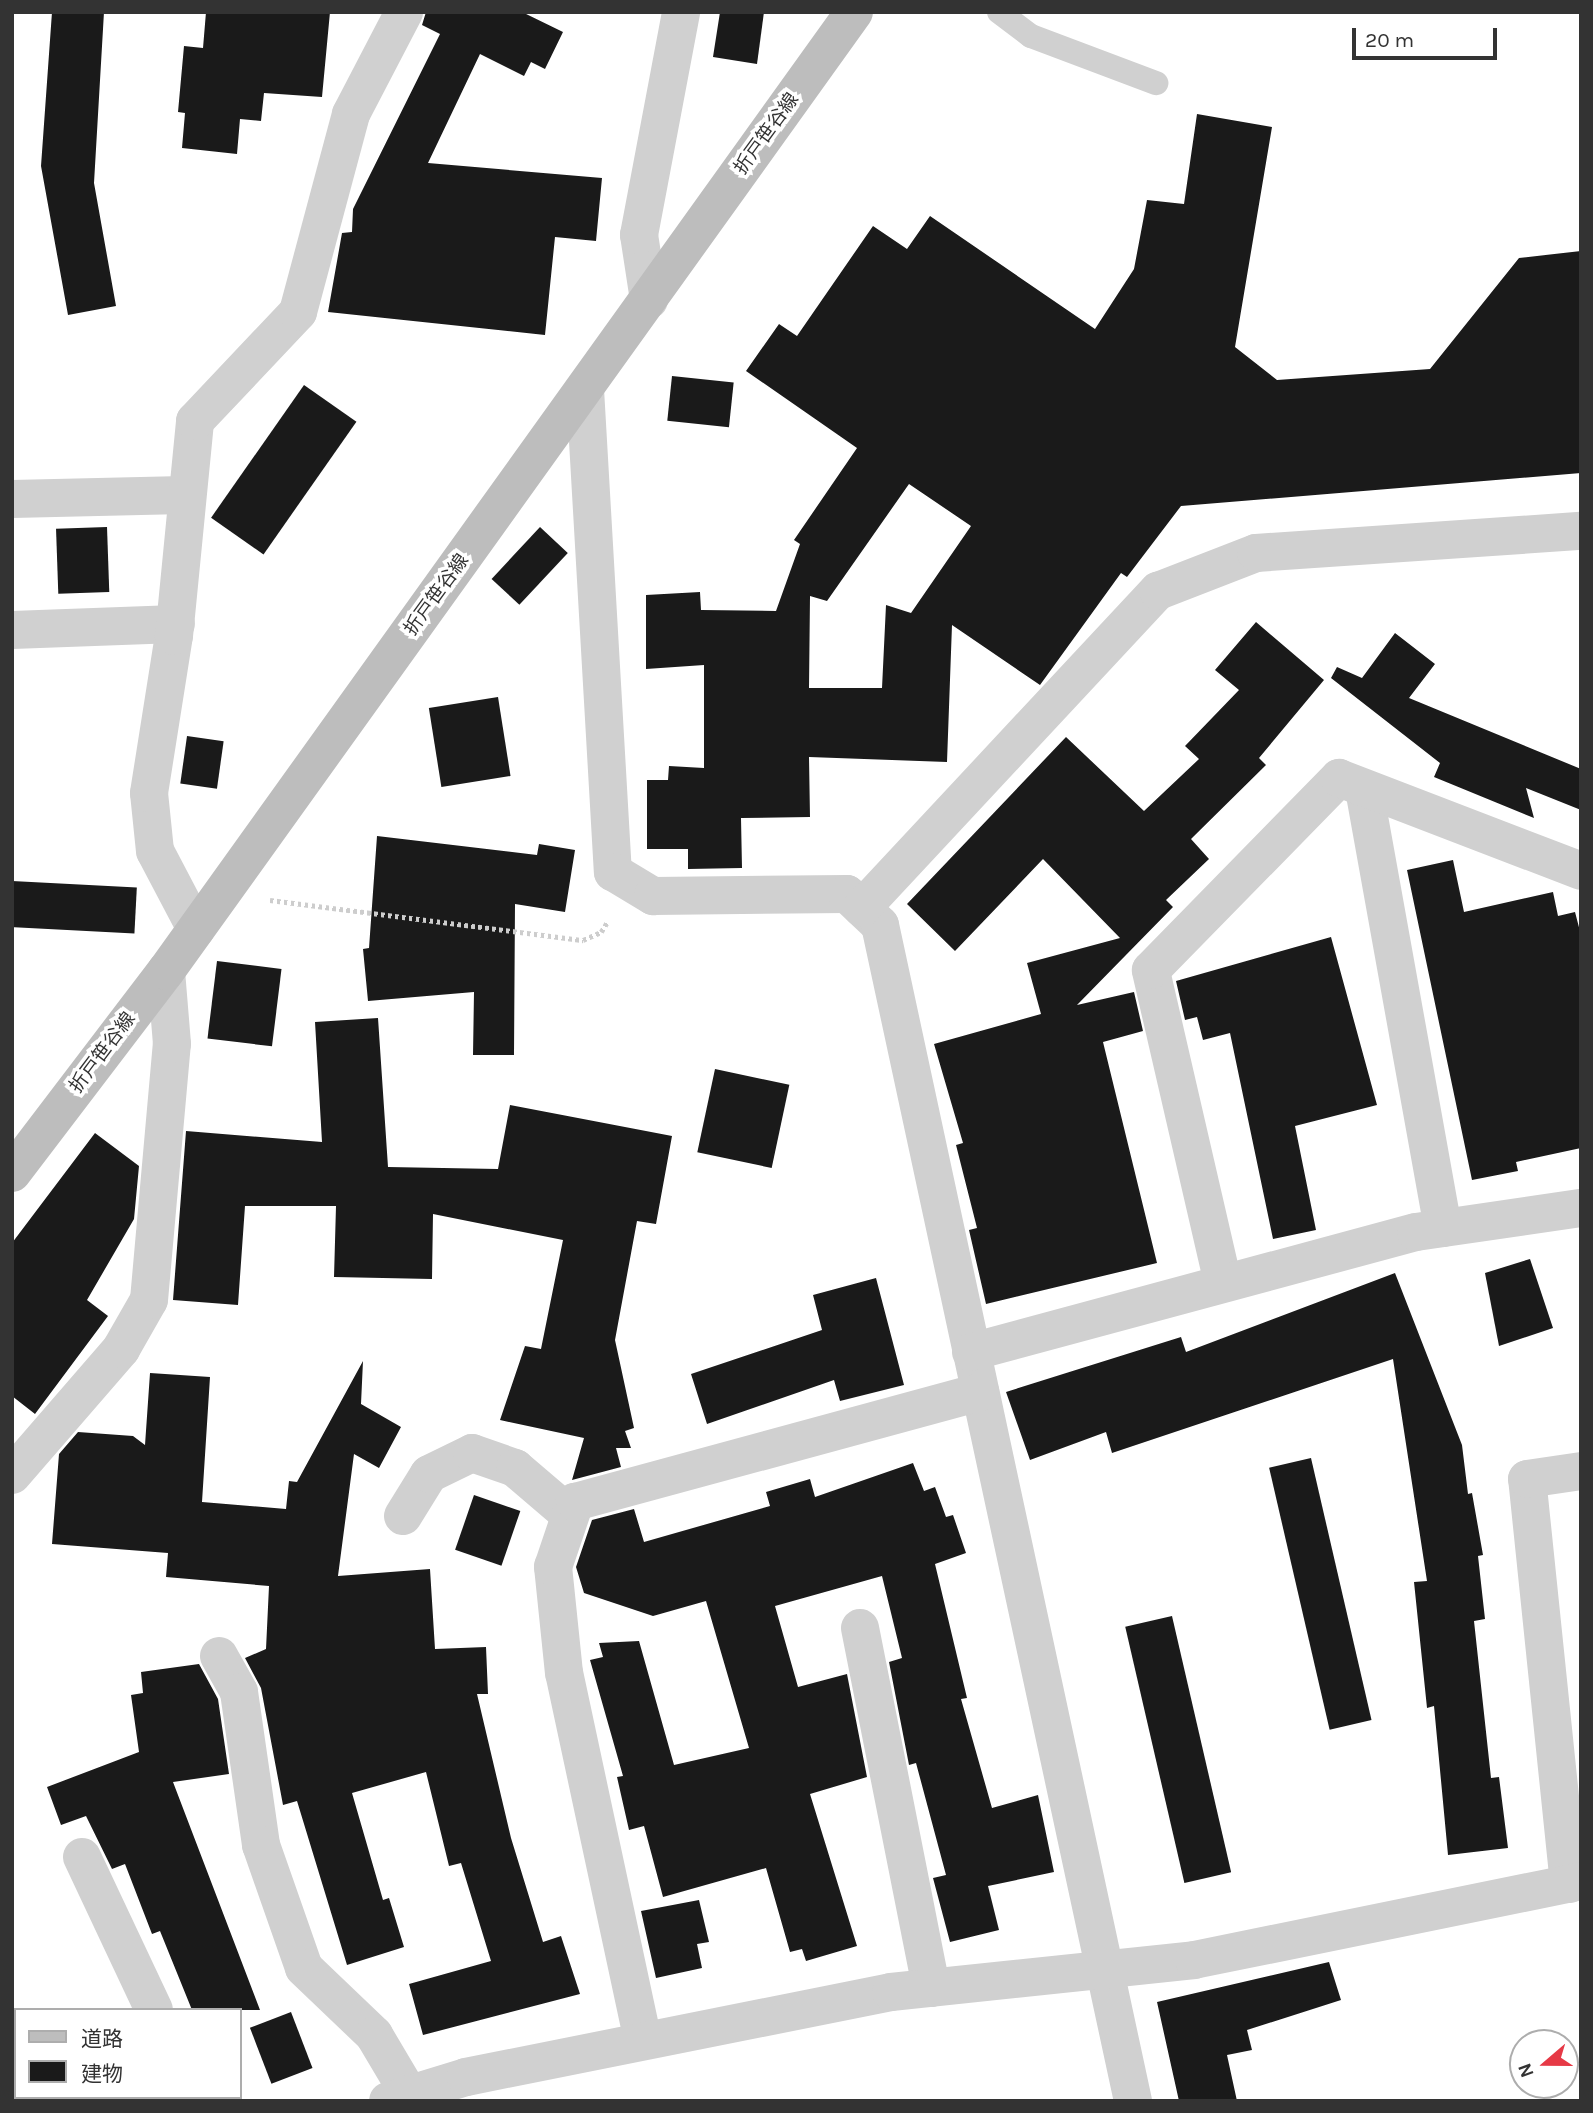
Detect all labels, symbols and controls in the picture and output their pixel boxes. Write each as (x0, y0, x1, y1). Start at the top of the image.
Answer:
scale bar (1355, 14, 1500, 58)
text: 20 m (1365, 28, 1414, 52)
street label: 折戸笹谷線 (730, 89, 804, 179)
street label: 折戸笹谷線 (400, 550, 474, 640)
street label: 折戸笹谷線 (65, 1008, 141, 1098)
legend (14, 2008, 242, 2099)
text: 道路 (81, 2027, 123, 2051)
north arrow (1509, 2029, 1579, 2099)
text: N (1513, 2060, 1539, 2081)
text: 建物 (81, 2062, 123, 2086)

